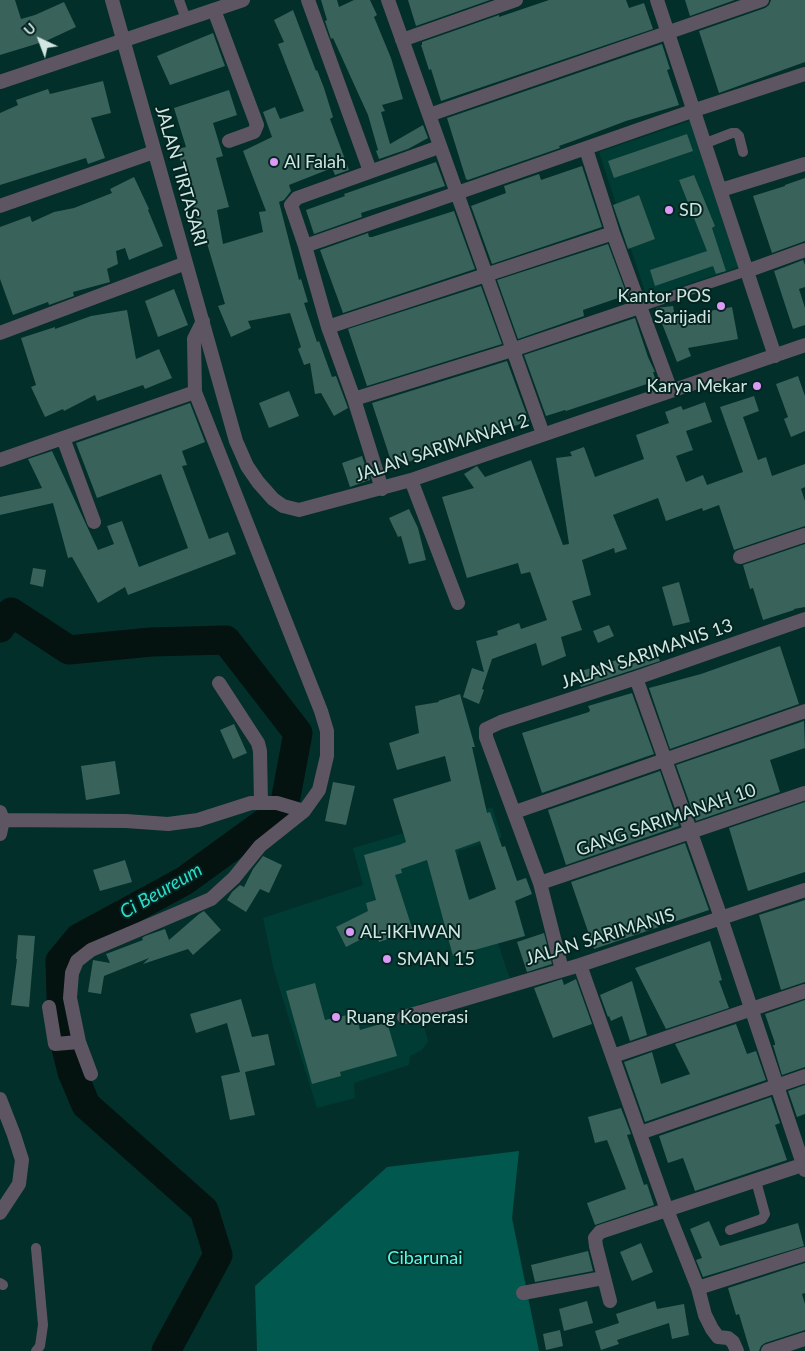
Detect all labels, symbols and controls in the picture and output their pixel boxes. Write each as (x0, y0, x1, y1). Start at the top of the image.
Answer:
north arrow (15, 15, 65, 65)
text: U (20, 19, 39, 38)
street label: JALAN TIRTASARI (151, 103, 211, 249)
place label: Al Falah (284, 151, 346, 173)
marker: Al Falah (268, 156, 280, 168)
place label: SD (679, 199, 702, 221)
marker: SD (663, 204, 675, 216)
place label: Kantor POS Sarijadi (618, 285, 711, 328)
marker: Kantor POS Sarijadi (715, 300, 727, 312)
place label: Karya Mekar (646, 375, 747, 397)
marker: Karya Mekar (751, 380, 763, 392)
street label: JALAN SARIMANAH 2 (353, 410, 531, 486)
street label: JALAN SARIMANIS 13 (558, 614, 736, 694)
street label: GANG SARIMANAH 10 (573, 779, 759, 861)
water label: Ci Beureum (116, 858, 206, 924)
street label: JALAN SARIMANIS (523, 904, 677, 970)
place label: AL-IKHWAN (360, 921, 461, 943)
marker: AL-IKHWAN (344, 926, 356, 938)
place label: SMAN 15 (397, 948, 475, 970)
marker: SMAN 15 (381, 953, 393, 965)
place label: Ruang Koperasi (346, 1006, 468, 1028)
marker: Ruang Koperasi (330, 1011, 342, 1023)
park label: Cibarunai (387, 1247, 463, 1269)

